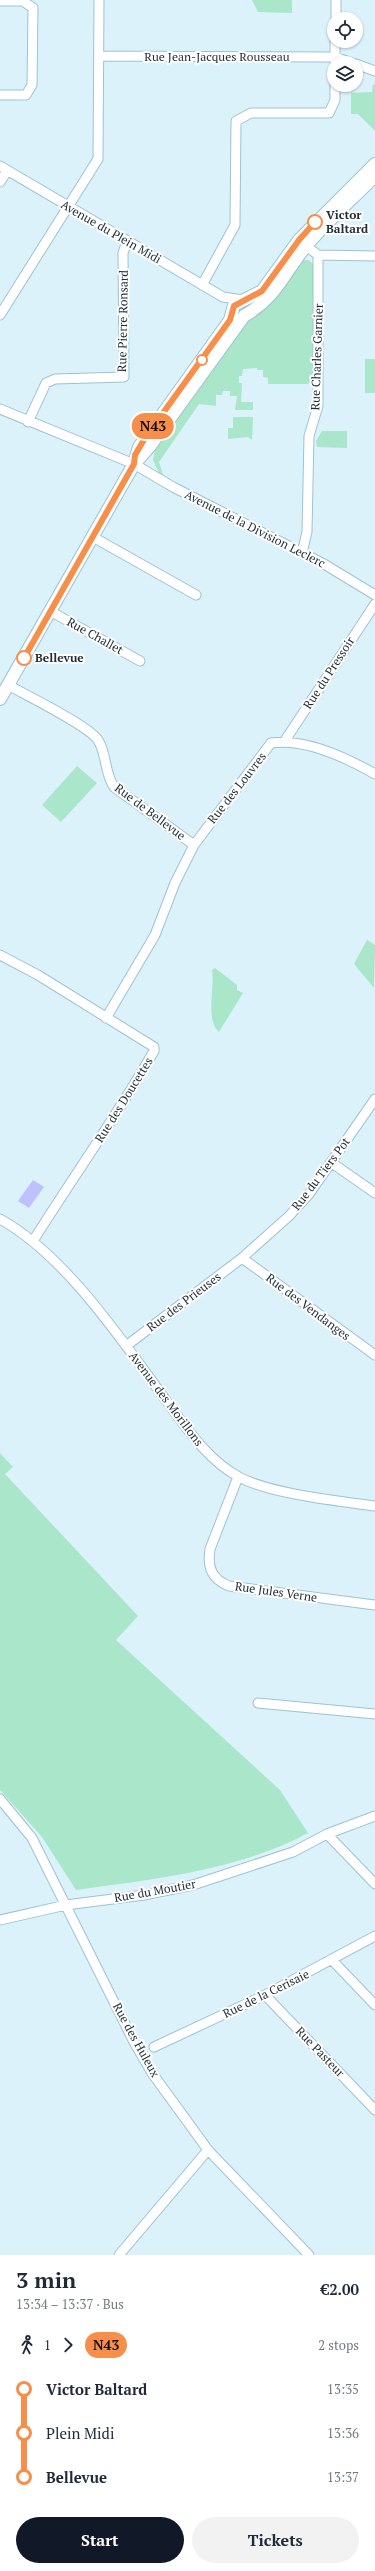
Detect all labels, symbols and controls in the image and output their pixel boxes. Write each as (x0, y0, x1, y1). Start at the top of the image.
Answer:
map controls (327, 12, 363, 92)
button: locate (327, 12, 363, 48)
street label: Rue Jean-Jacques Rousseau (144, 49, 290, 64)
button: layers (327, 56, 363, 92)
street label: Avenue du Plein Midi (58, 197, 164, 267)
place label: Victor Baltard (326, 207, 369, 236)
marker: Victor Baltard (307, 214, 323, 230)
street label: Rue Pierre Ronsard (114, 269, 131, 372)
street label: Rue Charles Garnier (307, 303, 326, 411)
unlabelled marker (196, 354, 208, 366)
line badge: N43 (130, 413, 176, 439)
text: N43 (140, 416, 166, 435)
street label: Avenue de la Division Leclerc (182, 487, 328, 571)
street label: Rue Challet (64, 614, 126, 657)
street label: Rue du Pressoir (300, 634, 358, 712)
marker: Bellevue (16, 650, 32, 666)
place label: Bellevue (35, 650, 84, 665)
street label: Rue des Louvres (204, 749, 269, 826)
street label: Rue de Bellevue (112, 780, 189, 843)
street label: Rue des Doucettes (91, 1054, 156, 1145)
street label: Rue du Tiers Pot (288, 1134, 353, 1213)
street label: Rue des Prieuses (144, 1269, 224, 1334)
street label: Rue des Vendanges (263, 1270, 353, 1343)
street label: Avenue des Morillons (126, 1348, 207, 1449)
street label: Rue Jules Verne (234, 1578, 318, 1605)
street label: Rue du Moutier (113, 1876, 197, 1905)
street label: Rue de la Cerisaie (220, 1966, 311, 2021)
street label: Rue des Huleux (110, 2000, 163, 2080)
street label: Rue Pasteur (293, 2023, 348, 2080)
text: 3 min (16, 2265, 76, 2294)
text: €2.00 (321, 2279, 359, 2299)
text: 13:34 – 13:37 · Bus (16, 2295, 124, 2313)
icon: walk (16, 2334, 38, 2356)
icon: forward (57, 2334, 79, 2356)
text: N43 (93, 2335, 119, 2354)
text: 1 (44, 2336, 51, 2354)
text: 2 stops (318, 2336, 359, 2354)
text: Victor Baltard (46, 2379, 147, 2399)
text: 13:35 (327, 2380, 359, 2398)
text: Plein Midi (46, 2423, 114, 2443)
text: 13:36 (327, 2424, 359, 2442)
text: Bellevue (46, 2467, 107, 2487)
text: 13:37 (327, 2468, 359, 2486)
button: Start (16, 2517, 184, 2563)
button: Tickets (192, 2517, 359, 2563)

